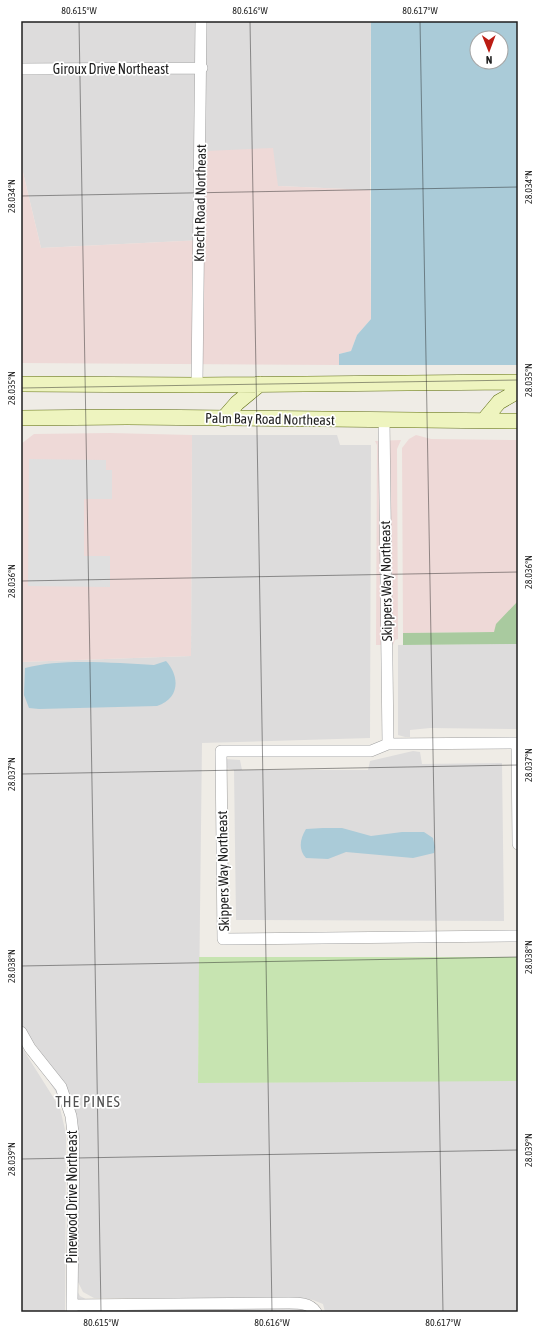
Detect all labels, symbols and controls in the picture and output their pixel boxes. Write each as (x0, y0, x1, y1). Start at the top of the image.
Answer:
text: 80.615°W (61, 5, 97, 16)
text: 80.616°W (232, 5, 268, 16)
text: 80.617°W (402, 5, 438, 16)
north arrow (469, 30, 509, 70)
text: N (486, 54, 493, 66)
street label: Giroux Drive Northeast (53, 61, 169, 77)
street label: Knecht Road Northeast (191, 144, 209, 262)
text: 28.034°N (523, 170, 534, 204)
text: 28.034°N (6, 179, 17, 213)
text: 28.035°N (523, 363, 534, 397)
text: 28.035°N (6, 371, 17, 405)
street label: Palm Bay Road Northeast (205, 410, 335, 428)
street label: Skippers Way Northeast (377, 520, 395, 642)
text: 28.036°N (523, 555, 534, 589)
text: 28.036°N (6, 564, 17, 598)
text: 28.037°N (523, 748, 534, 782)
text: 28.037°N (6, 757, 17, 791)
street label: Skippers Way Northeast (214, 810, 232, 932)
text: 28.038°N (523, 940, 534, 974)
text: 28.038°N (6, 949, 17, 983)
district label: THE PINES (55, 1093, 121, 1110)
street label: Pinewood Drive Northeast (64, 1130, 80, 1264)
text: 28.039°N (523, 1133, 534, 1167)
text: 28.039°N (6, 1142, 17, 1176)
text: 80.615°W (83, 1317, 119, 1328)
text: 80.616°W (254, 1317, 290, 1328)
text: 80.617°W (425, 1317, 461, 1328)

